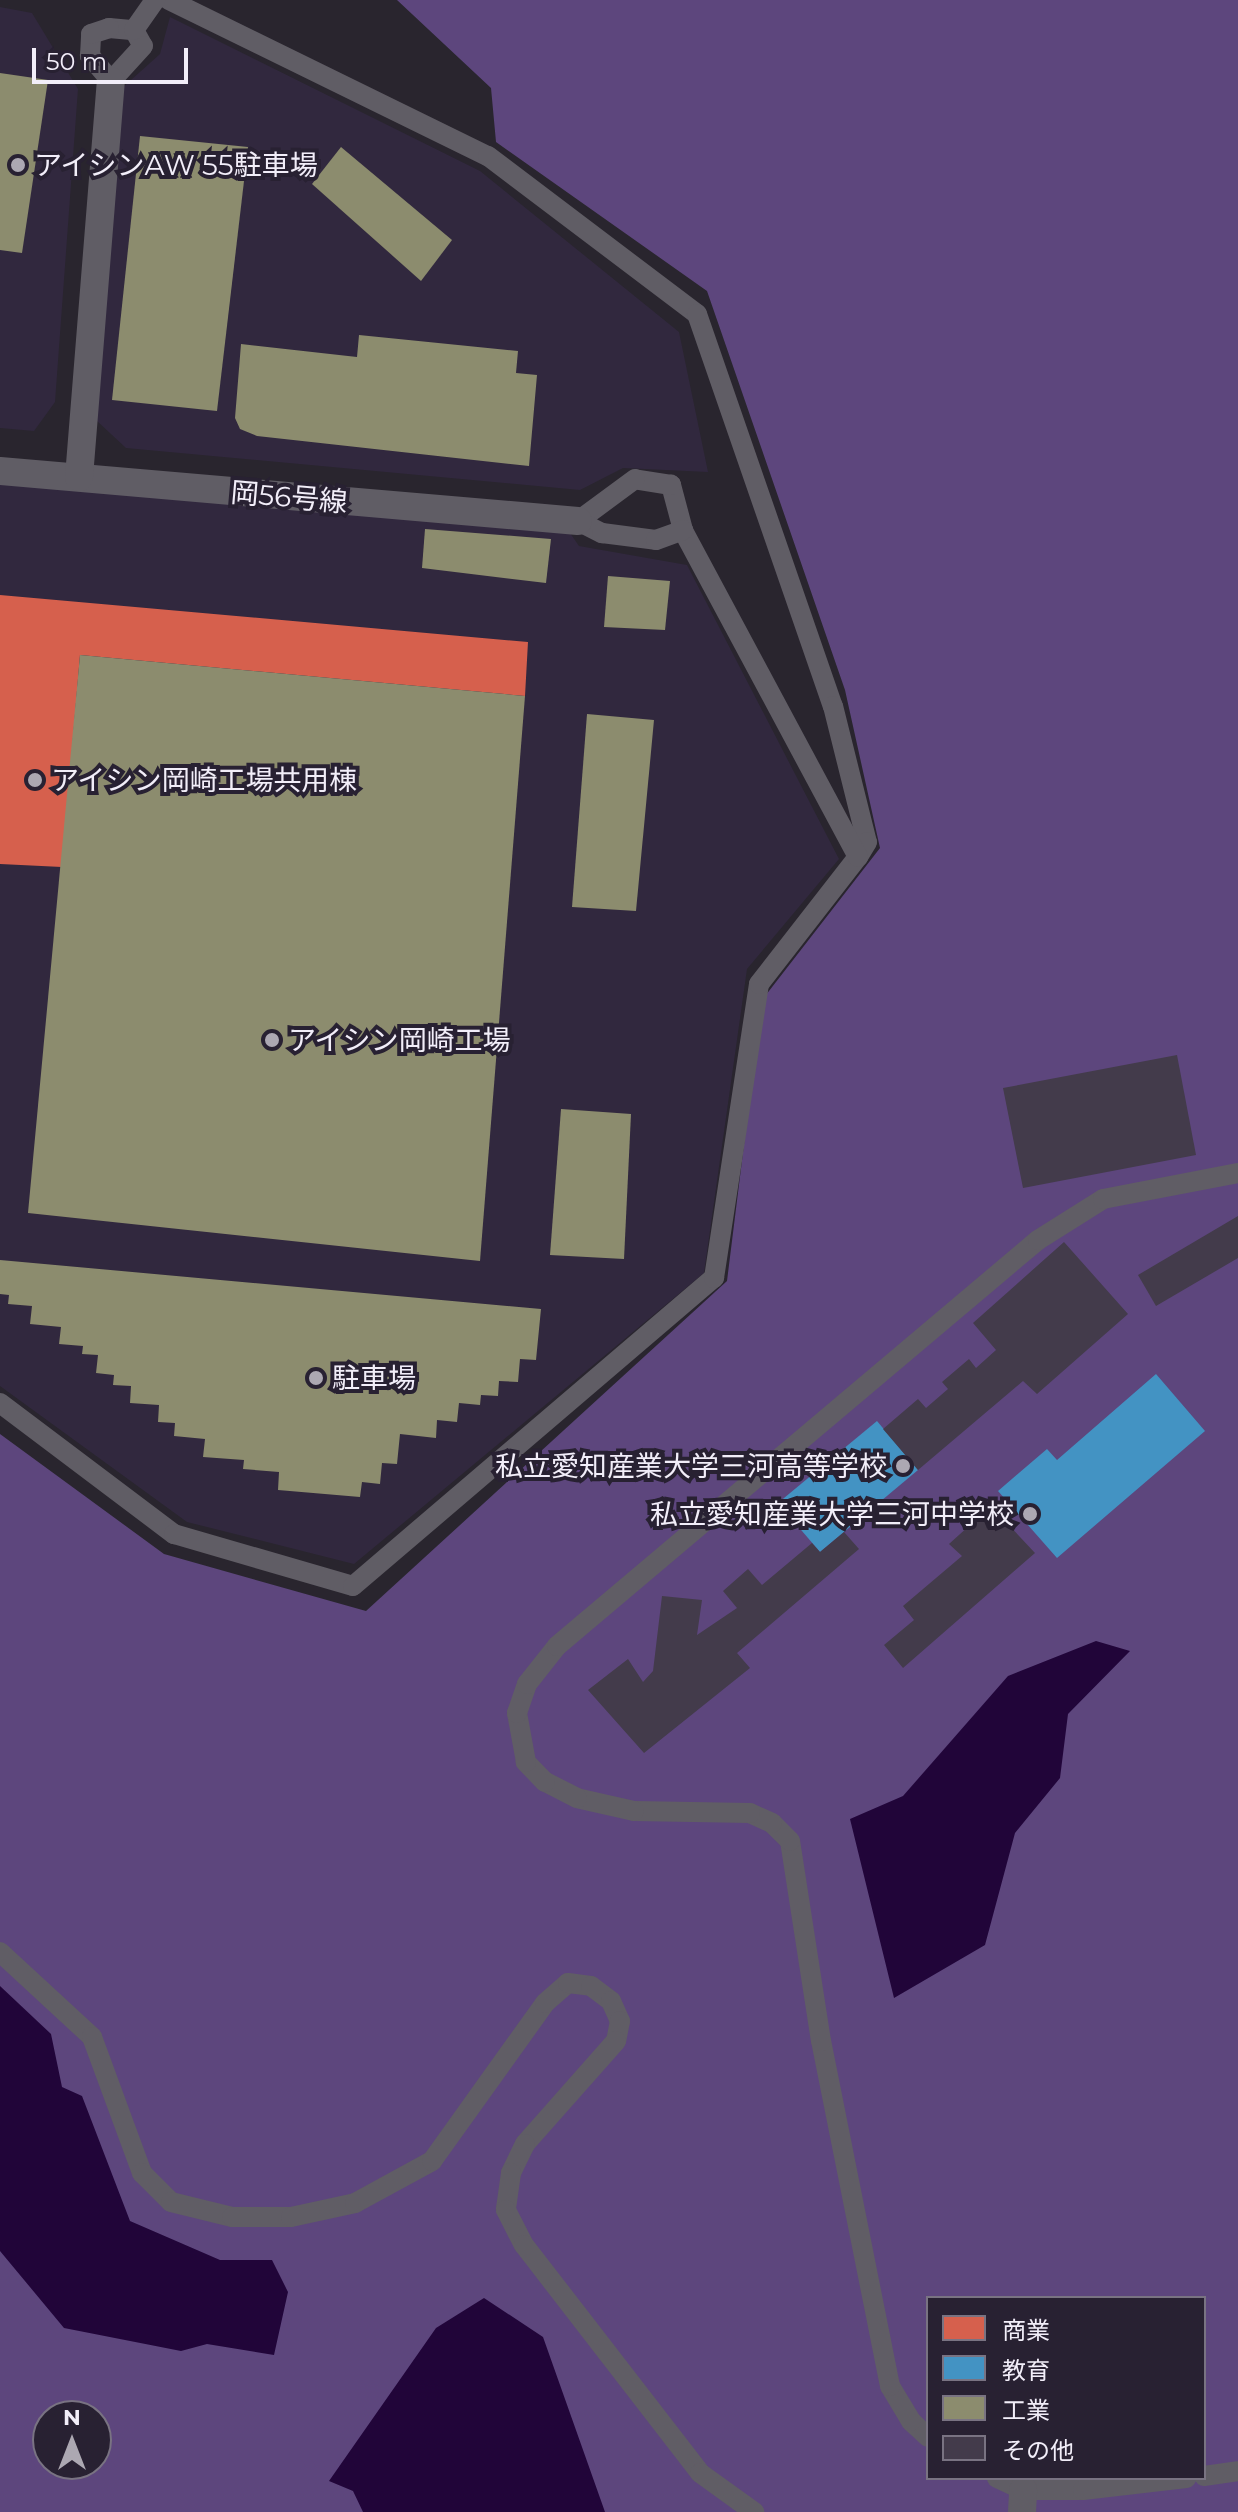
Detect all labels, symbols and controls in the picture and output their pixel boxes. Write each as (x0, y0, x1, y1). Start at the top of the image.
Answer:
scale bar (36, 32, 192, 82)
text: 50 m (46, 47, 107, 76)
place label: アイシンAW 55駐車場 (34, 148, 319, 182)
marker: アイシンAW 55駐車場 (9, 156, 27, 174)
street label: 岡56号線 (229, 475, 349, 519)
place label: アイシン岡崎工場共用棟 (51, 763, 359, 797)
marker: アイシン岡崎工場共用棟 (26, 771, 44, 789)
place label: アイシン岡崎工場 (288, 1023, 512, 1057)
marker: アイシン岡崎工場 (263, 1031, 281, 1049)
place label: 駐車場 (332, 1361, 416, 1395)
marker: 駐車場 (307, 1369, 325, 1387)
place label: 私立愛知産業大学三河高等学校 (495, 1449, 887, 1483)
marker: 私立愛知産業大学三河高等学校 (894, 1457, 912, 1475)
place label: 私立愛知産業大学三河中学校 (650, 1497, 1014, 1531)
marker: 私立愛知産業大学三河中学校 (1021, 1505, 1039, 1523)
legend (926, 2296, 1206, 2480)
text: 商業 (1002, 2316, 1050, 2345)
text: 教育 (1002, 2356, 1050, 2385)
text: 工業 (1002, 2396, 1050, 2425)
north arrow (32, 2400, 112, 2480)
text: N (63, 2404, 81, 2431)
text: その他 (1002, 2436, 1074, 2465)

